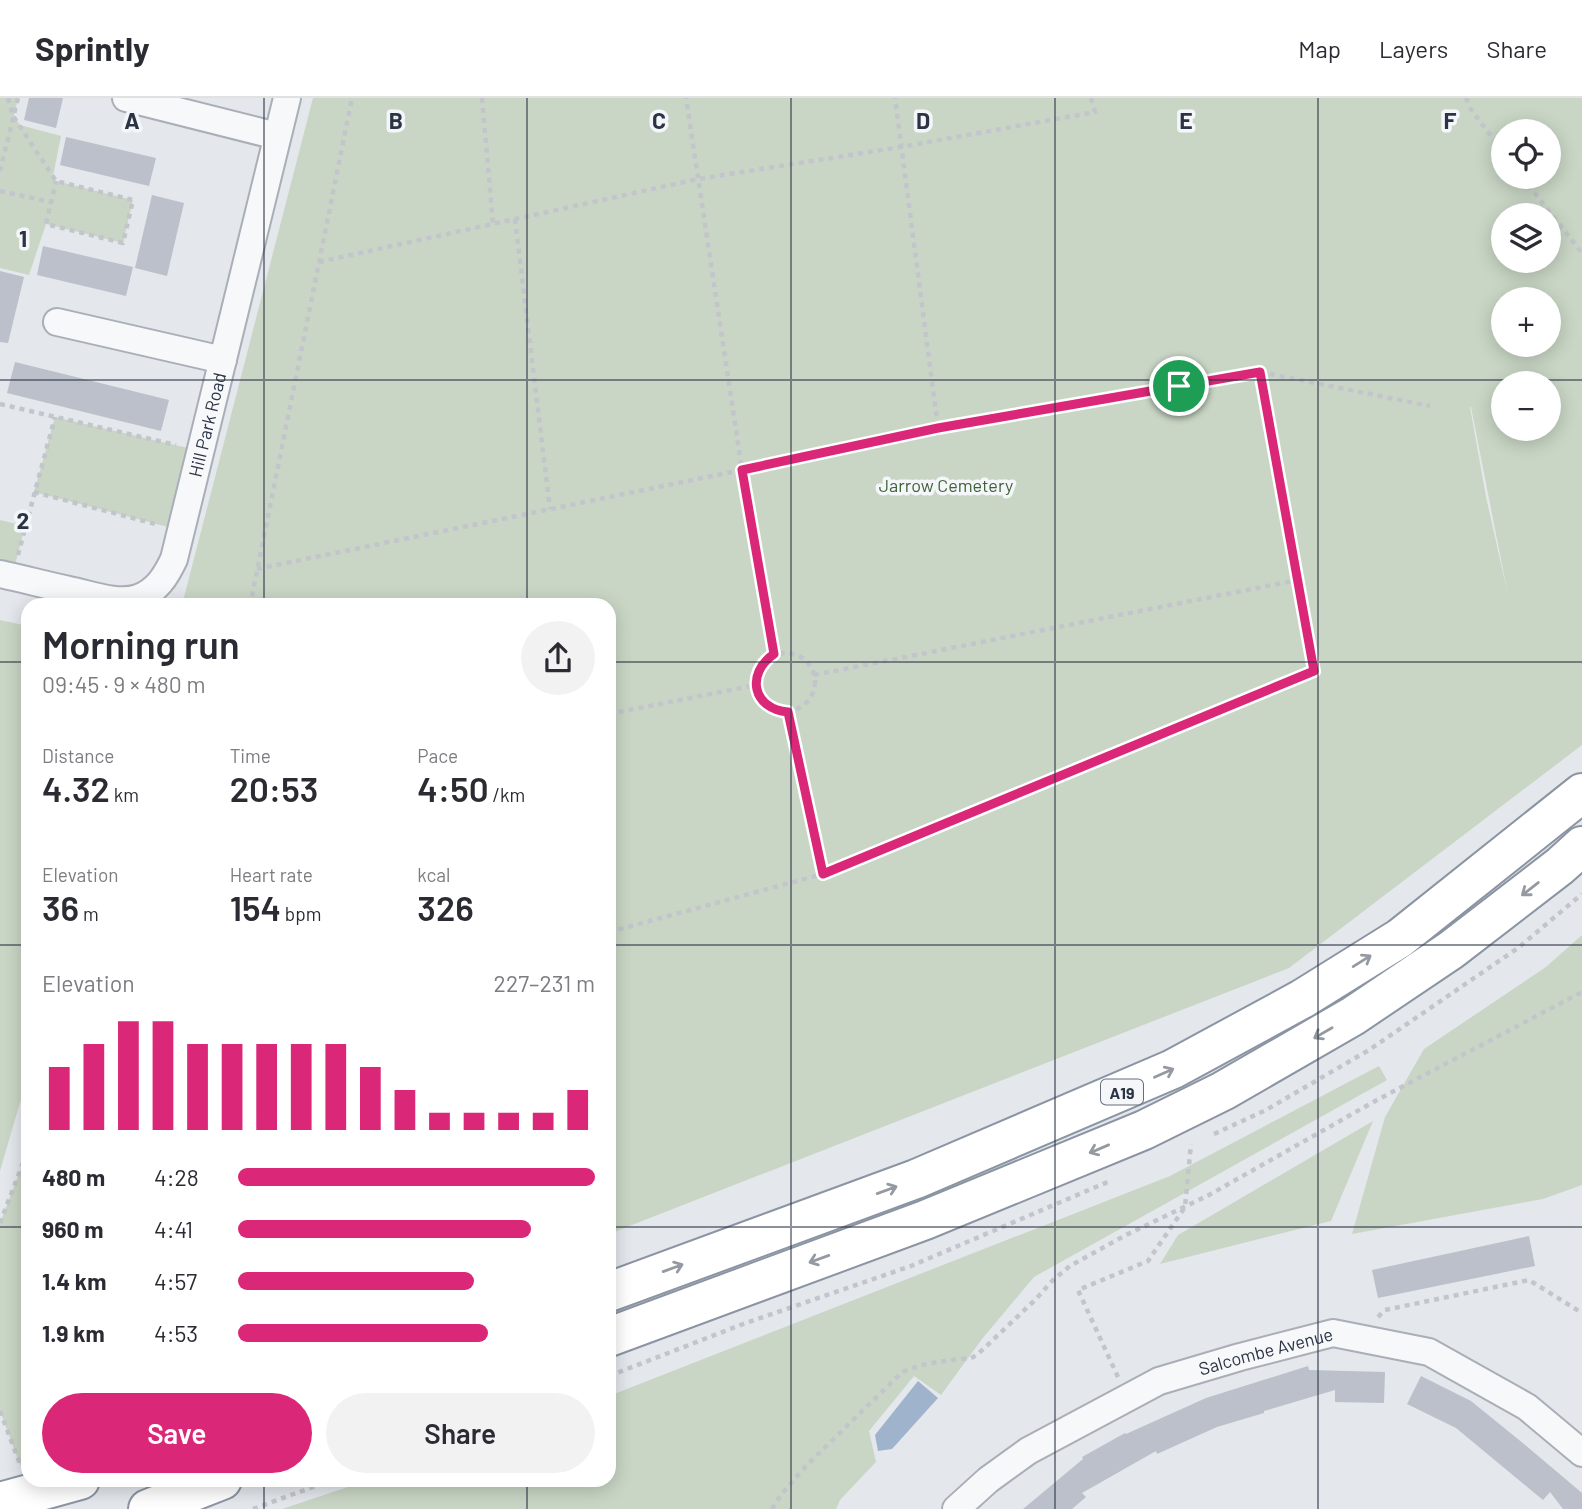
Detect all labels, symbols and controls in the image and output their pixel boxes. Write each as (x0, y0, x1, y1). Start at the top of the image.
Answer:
text: Sprintly (35, 28, 150, 68)
text: Map (1298, 34, 1341, 63)
text: Layers (1379, 34, 1448, 63)
text: Share (1486, 34, 1547, 63)
text: A (124, 106, 140, 134)
text: B (389, 106, 403, 134)
text: C (652, 106, 666, 134)
text: D (916, 106, 930, 134)
text: E (1179, 106, 1193, 134)
text: F (1444, 106, 1457, 134)
map controls (1491, 119, 1561, 441)
button: locate (1491, 119, 1561, 189)
button: layers (1491, 203, 1561, 273)
text: 1 (19, 224, 27, 252)
button: + (1491, 287, 1561, 357)
pin (1149, 356, 1209, 416)
icon: arrive (1160, 367, 1198, 405)
street label: Hill Park Road (183, 370, 230, 479)
button: − (1491, 371, 1561, 441)
park label: Jarrow Cemetery (879, 474, 1013, 496)
text: 2 (17, 506, 29, 534)
text: Morning run (42, 621, 240, 667)
button: share (521, 621, 595, 695)
text: 09:45 · 9 × 480 m (42, 670, 205, 698)
text: Distance (42, 744, 114, 767)
text: Time (230, 744, 271, 767)
text: Pace (417, 744, 458, 767)
text: 4.32 (42, 767, 110, 809)
text: 20:53 (230, 767, 318, 809)
text: 4:50 (417, 767, 489, 809)
text: km (110, 783, 139, 806)
text: /km (489, 783, 525, 806)
text: Elevation (42, 863, 119, 886)
text: Heart rate (230, 863, 313, 886)
text: kcal (417, 863, 450, 886)
one-way arrow (1521, 882, 1539, 897)
text: 36 (42, 886, 79, 928)
text: 154 (230, 886, 281, 928)
text: 326 (417, 886, 474, 928)
text: m (79, 902, 99, 925)
text: bpm (281, 902, 321, 925)
one-way arrow (1352, 954, 1371, 969)
text: Elevation (42, 969, 135, 997)
text: 227–231 m (494, 969, 595, 997)
one-way arrow (1313, 1026, 1333, 1040)
one-way arrow (1153, 1066, 1174, 1079)
road number: A19 (1101, 1080, 1143, 1104)
one-way arrow (1089, 1143, 1111, 1156)
text: 480 m (42, 1163, 105, 1191)
text: 4:28 (154, 1163, 199, 1191)
one-way arrow (875, 1183, 897, 1195)
text: 960 m (42, 1215, 103, 1243)
text: 4:41 (154, 1215, 193, 1243)
one-way arrow (809, 1254, 831, 1266)
one-way arrow (662, 1261, 684, 1274)
text: 1.4 km (42, 1267, 106, 1295)
text: 4:57 (154, 1267, 197, 1295)
text: 1.9 km (42, 1319, 105, 1347)
text: 4:53 (154, 1319, 198, 1347)
street label: Salcombe Avenue (1196, 1323, 1335, 1380)
button: Save (42, 1393, 312, 1473)
button: Share (326, 1393, 595, 1473)

